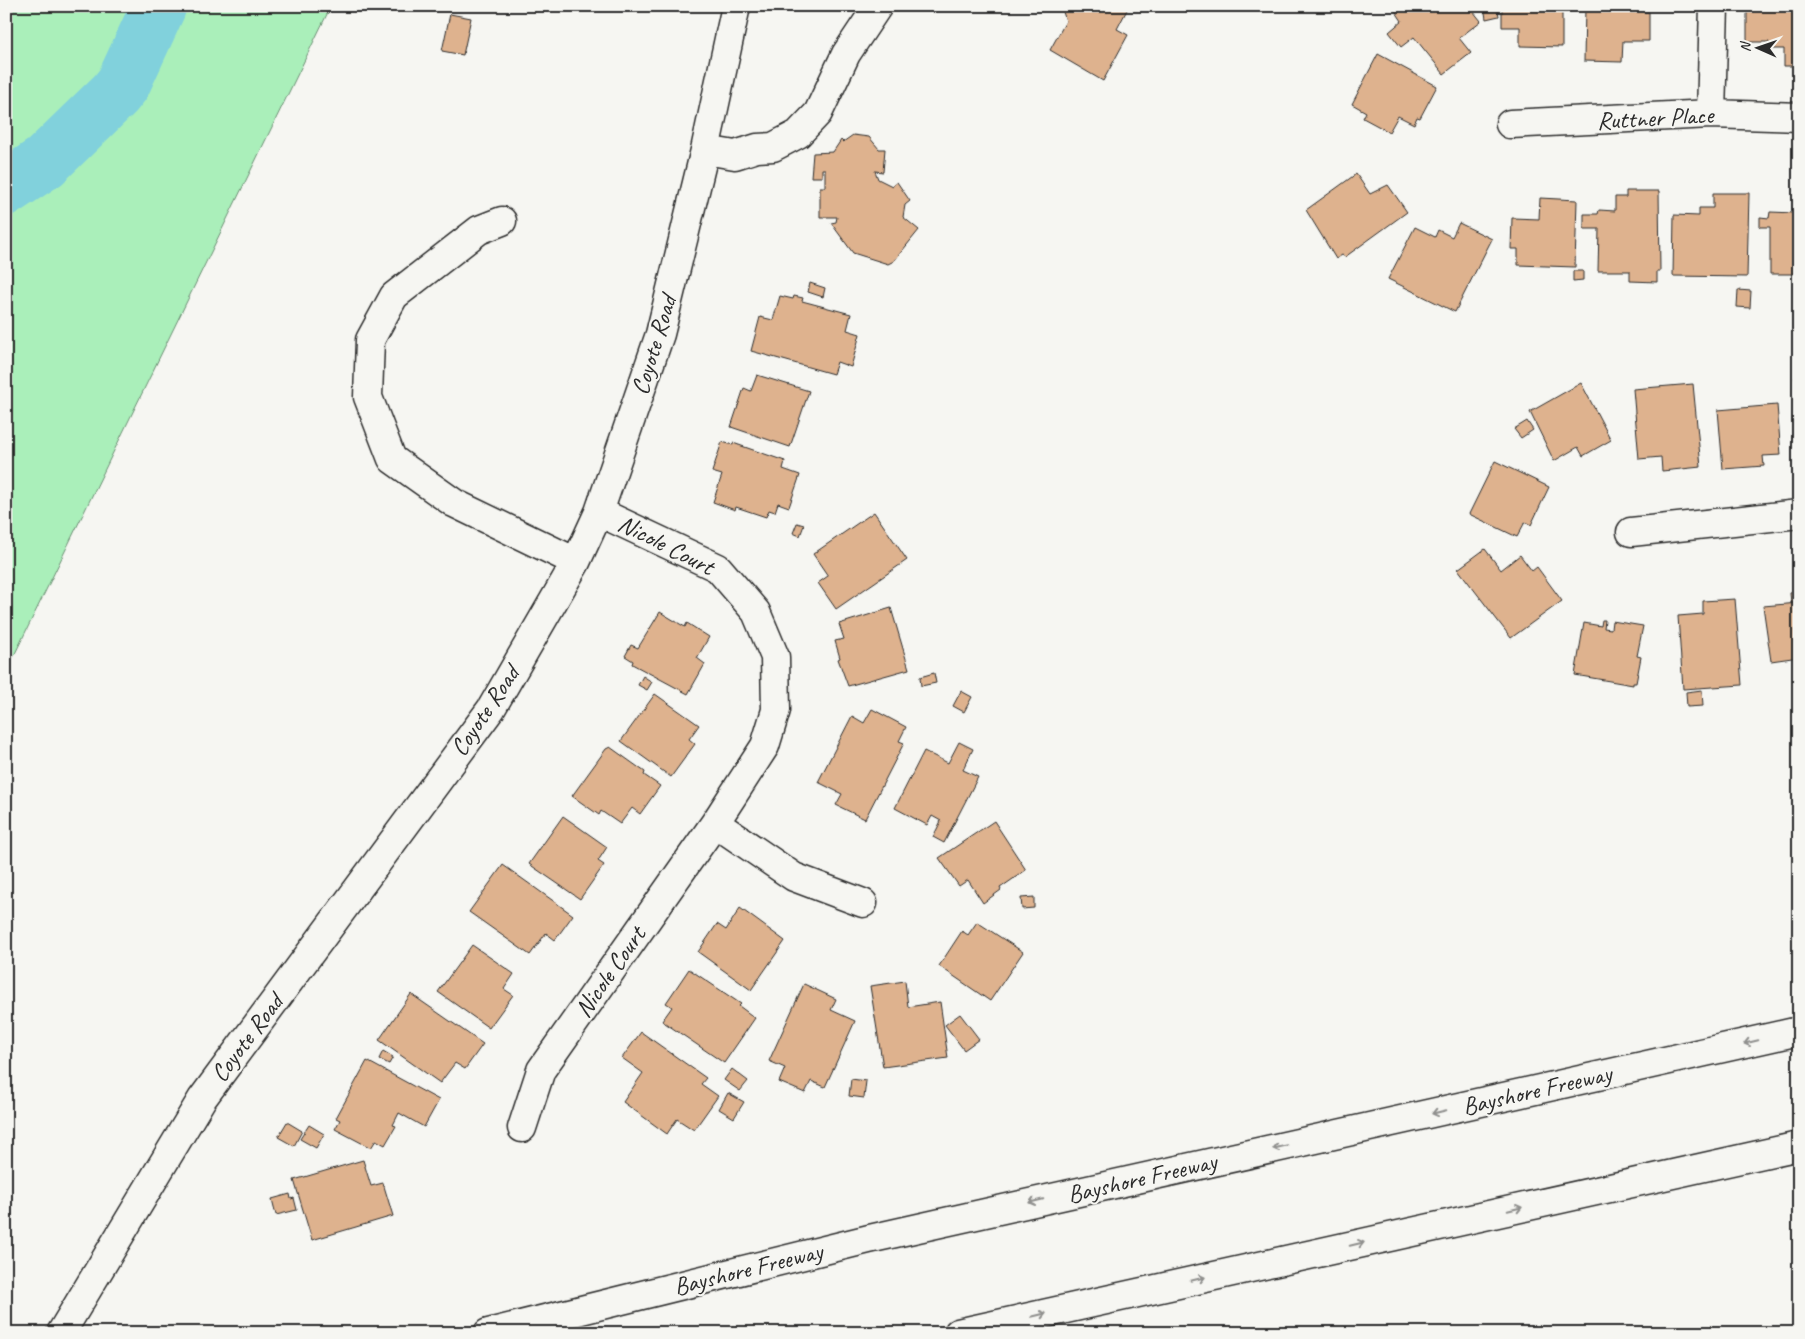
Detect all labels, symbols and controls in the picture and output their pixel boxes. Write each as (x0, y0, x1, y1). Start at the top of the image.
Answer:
north arrow (1732, 22, 1782, 72)
text: N (1737, 41, 1754, 52)
street label: Ruttner Place (1596, 99, 1716, 137)
street label: Coyote Road (624, 289, 685, 398)
street label: Nicole Court (613, 507, 722, 584)
street label: Coyote Road (443, 657, 529, 762)
street label: Nicole Court (567, 918, 654, 1024)
street label: Coyote Road (204, 985, 292, 1088)
one-way arrow (1744, 1038, 1760, 1047)
street label: Bayshore Freeway (1459, 1057, 1617, 1123)
one-way arrow (1431, 1107, 1447, 1117)
one-way arrow (1273, 1143, 1289, 1152)
street label: Bayshore Freeway (1064, 1145, 1222, 1211)
one-way arrow (1029, 1197, 1045, 1206)
one-way arrow (1507, 1204, 1523, 1213)
street label: Bayshore Freeway (670, 1234, 828, 1303)
one-way arrow (1348, 1239, 1364, 1248)
one-way arrow (1190, 1274, 1206, 1283)
one-way arrow (1031, 1309, 1047, 1319)

